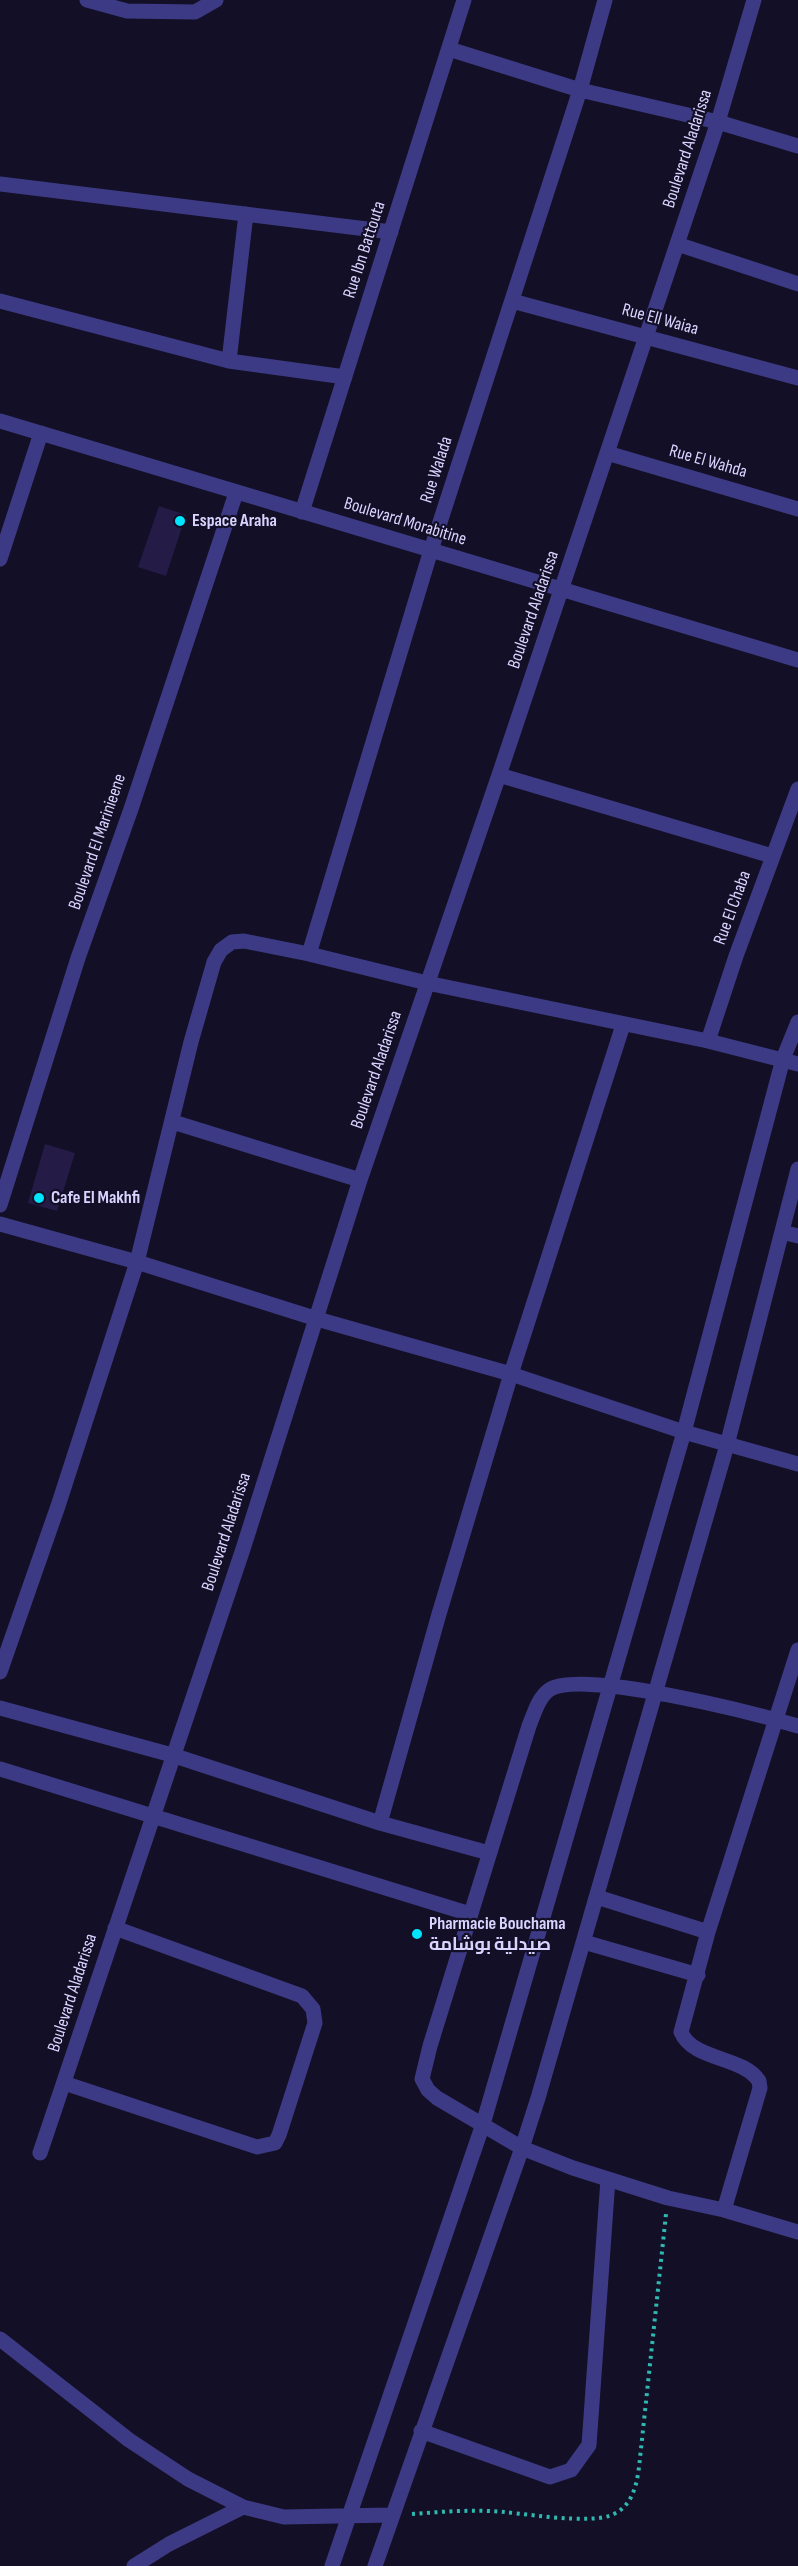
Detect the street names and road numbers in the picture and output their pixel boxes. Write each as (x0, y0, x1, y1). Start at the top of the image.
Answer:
street label: Boulevard Aladarissa (659, 87, 717, 211)
street label: Rue Ibn Battouta (339, 199, 391, 301)
street label: Rue Ell Waiaa (619, 299, 701, 341)
street label: Rue Walada (416, 434, 458, 506)
street label: Rue El Wahda (667, 441, 749, 483)
street label: Boulevard Morabitine (341, 493, 469, 551)
street label: Boulevard Aladarissa (504, 548, 564, 672)
street label: Boulevard El Marinieene (65, 771, 131, 913)
street label: Rue El Chaba (710, 868, 756, 948)
street label: Boulevard Aladarissa (347, 1008, 407, 1132)
street label: Boulevard Aladarissa (198, 1470, 256, 1594)
street label: Boulevard Aladarissa (44, 1931, 102, 2055)

